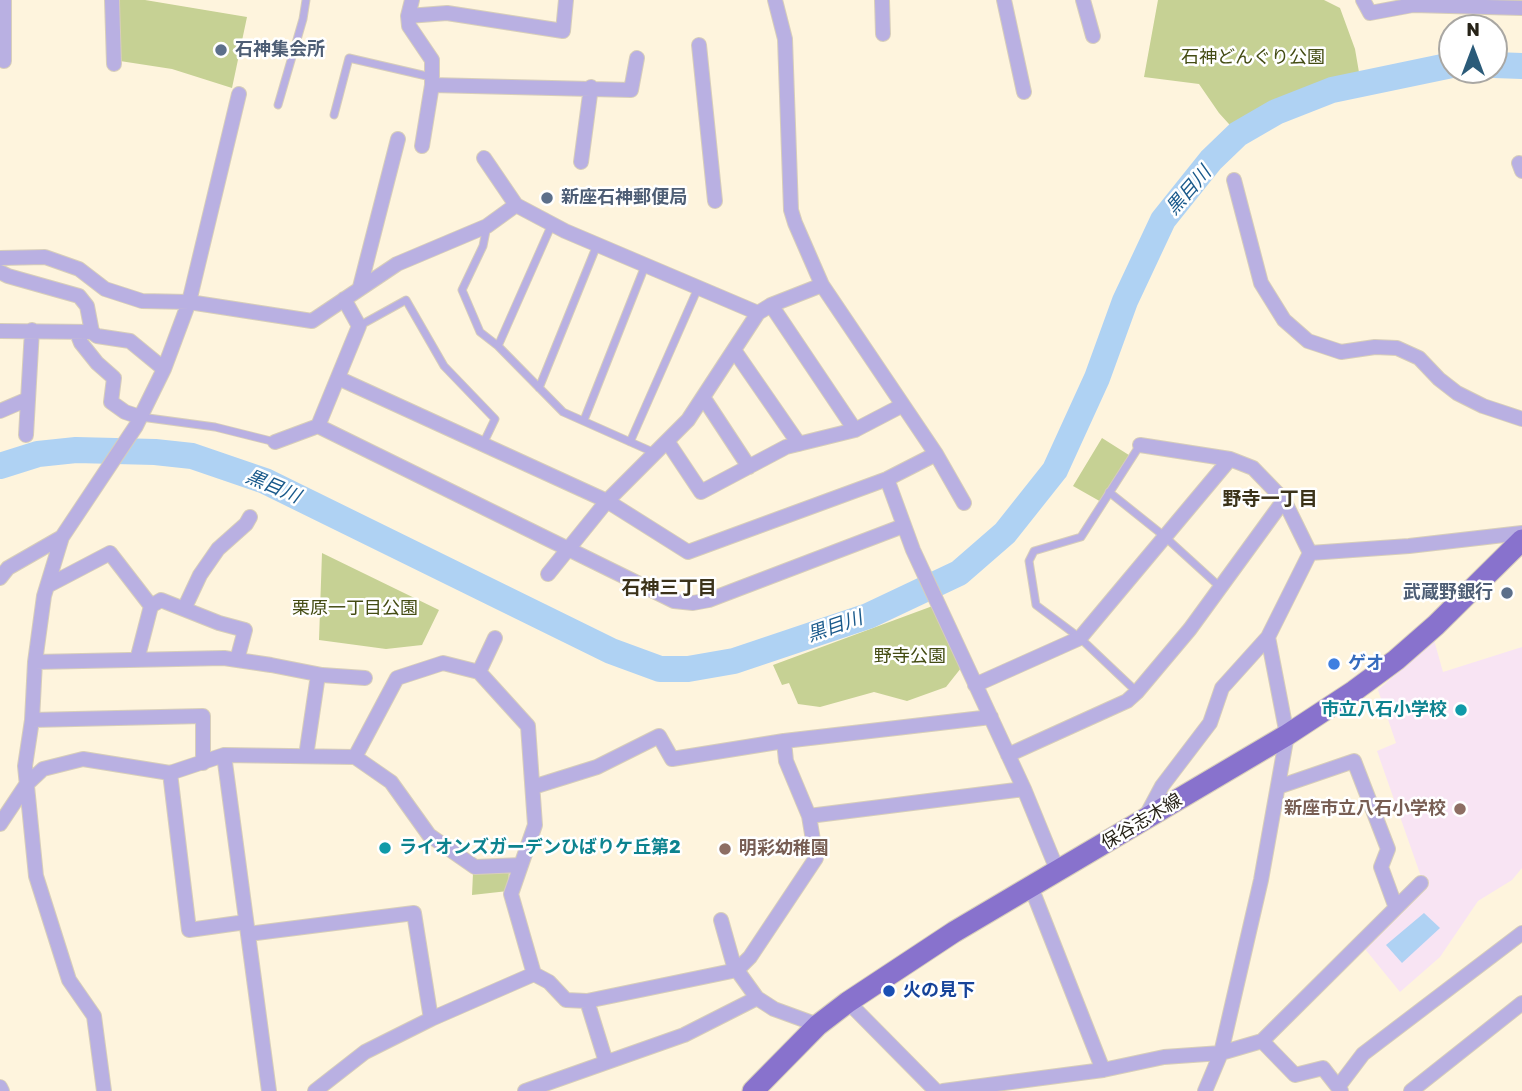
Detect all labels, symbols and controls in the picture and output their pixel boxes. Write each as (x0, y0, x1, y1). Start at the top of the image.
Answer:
north arrow (1438, 14, 1508, 84)
text: N (1466, 18, 1480, 41)
place label: 石神集会所 (235, 39, 325, 61)
marker: 石神集会所 (213, 42, 229, 58)
park label: 石神どんぐり公園 (1181, 47, 1325, 69)
water label: 黒目川 (1162, 162, 1216, 220)
place label: 新座石神郵便局 (561, 187, 687, 209)
marker: 新座石神郵便局 (539, 190, 555, 206)
water label: 黒目川 (242, 465, 304, 509)
district label: 野寺一丁目 (1223, 489, 1317, 511)
district label: 石神三丁目 (622, 578, 716, 600)
place label: 武蔵野銀行 (1403, 582, 1493, 604)
marker: 武蔵野銀行 (1499, 585, 1515, 601)
park label: 栗原一丁目公園 (292, 598, 418, 620)
water label: 黒目川 (804, 607, 866, 647)
park label: 野寺公園 (874, 646, 946, 668)
place label: ゲオ (1348, 653, 1384, 675)
marker: ゲオ (1326, 656, 1342, 672)
place label: 市立八石小学校 (1321, 699, 1447, 721)
marker: 市立八石小学校 (1453, 702, 1469, 718)
street label: 保谷志木線 (1098, 790, 1186, 854)
place label: 新座市立八石小学校 (1284, 798, 1446, 820)
marker: 新座市立八石小学校 (1452, 801, 1468, 817)
place label: ライオンズガーデンひばりケ丘第2 (399, 837, 681, 859)
place label: 明彩幼稚園 (739, 838, 829, 860)
marker: ライオンズガーデンひばりケ丘第2 (377, 840, 393, 856)
marker: 明彩幼稚園 (717, 841, 733, 857)
place label: 火の見下 (903, 980, 975, 1002)
marker: 火の見下 (881, 983, 897, 999)

